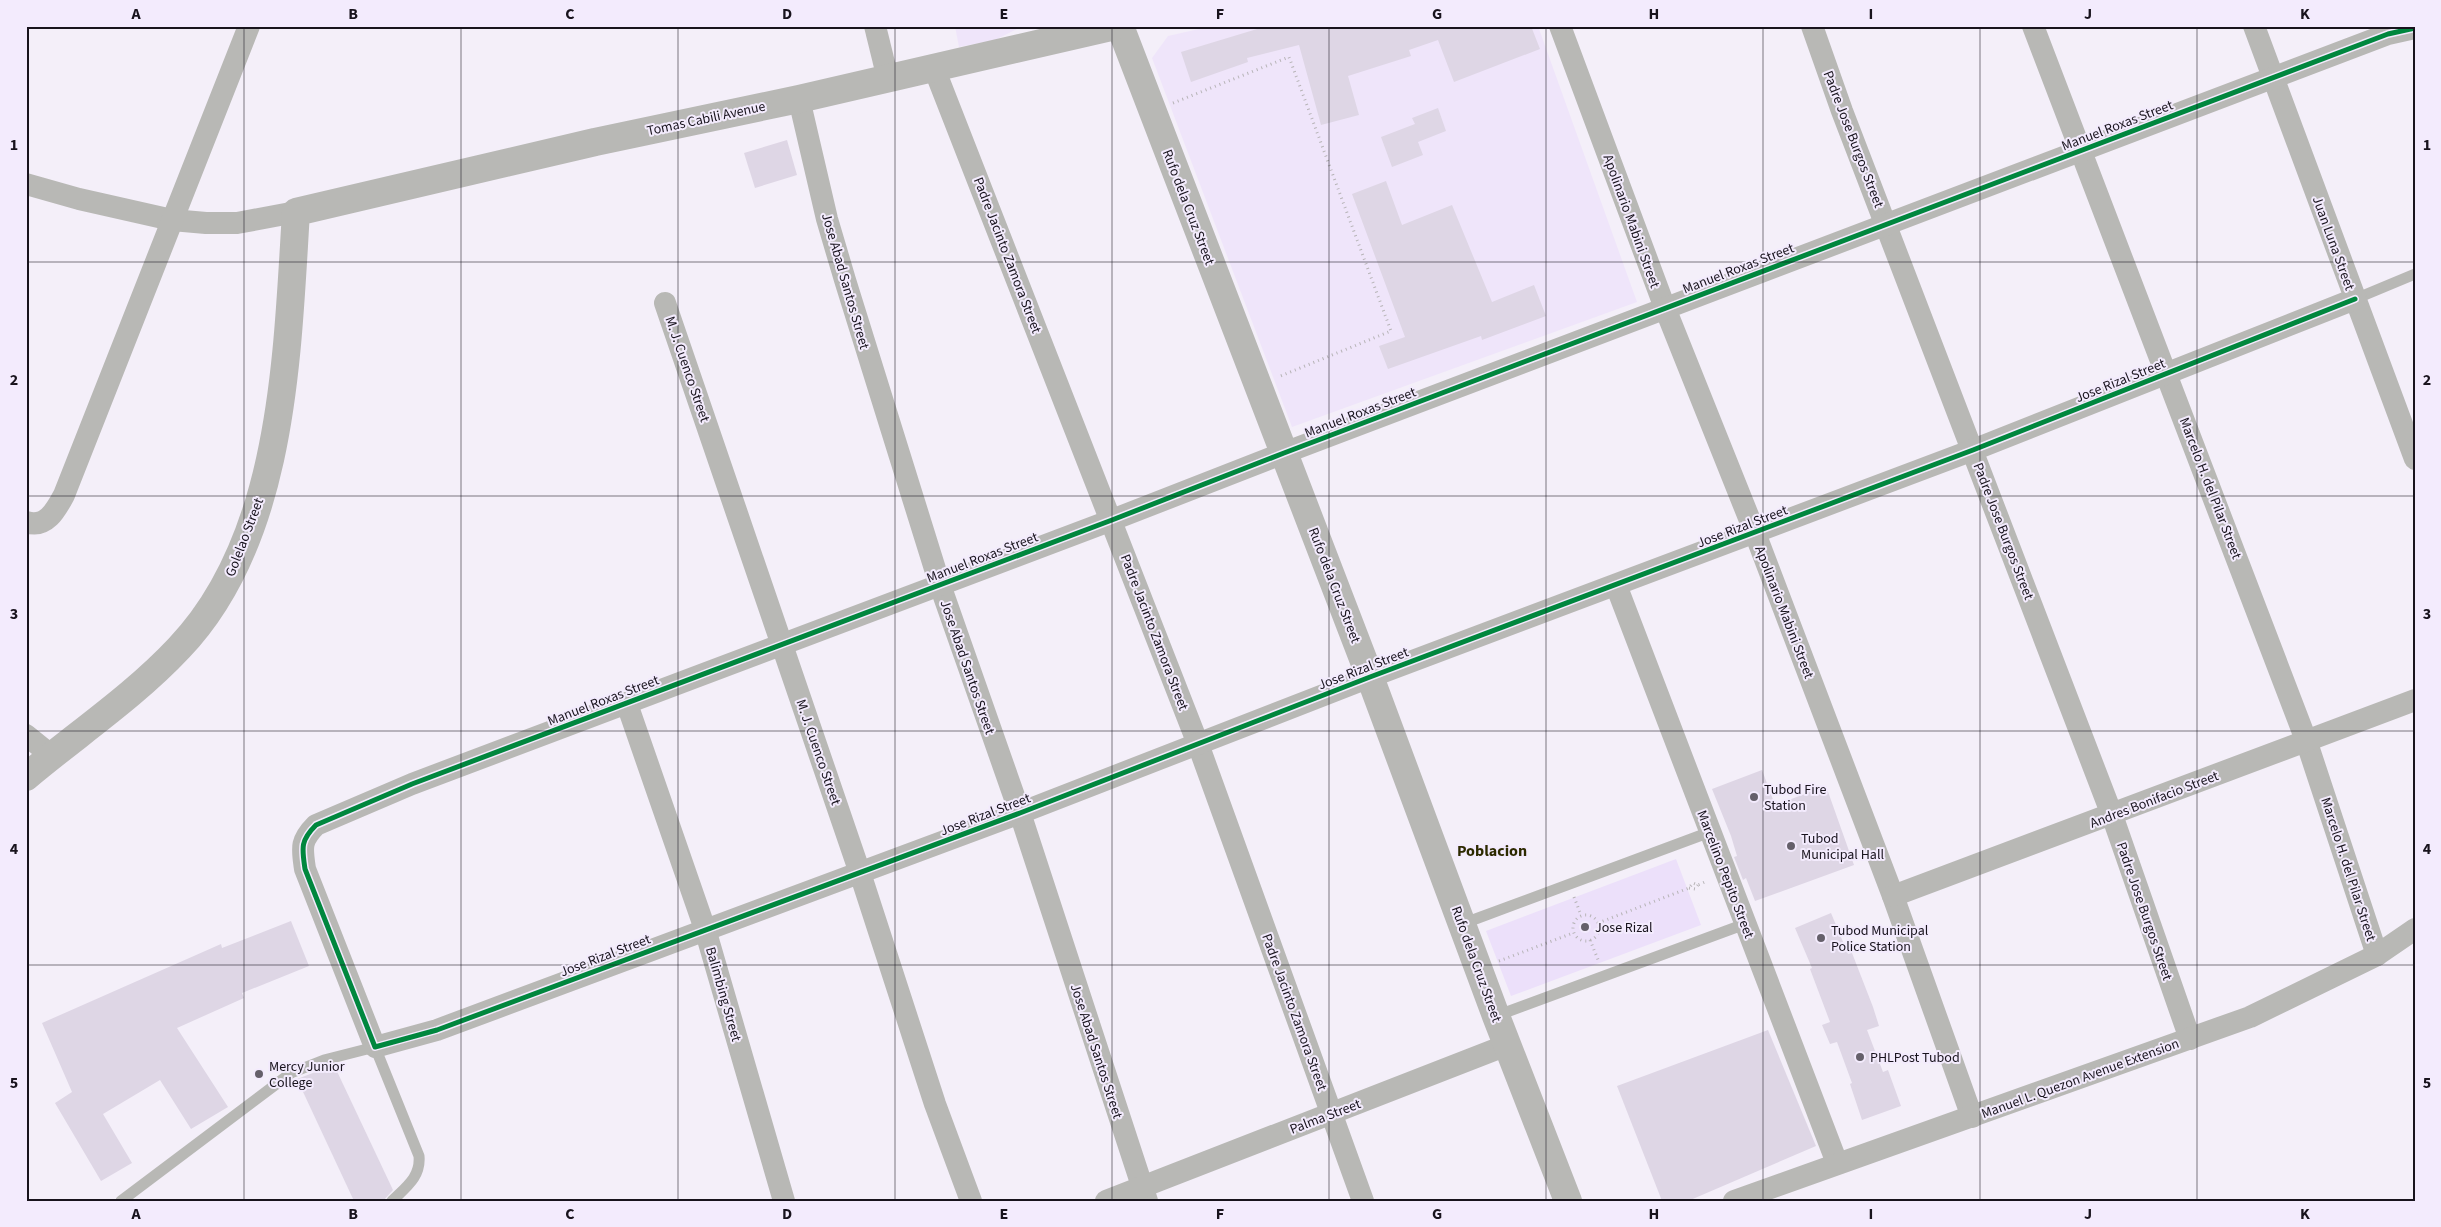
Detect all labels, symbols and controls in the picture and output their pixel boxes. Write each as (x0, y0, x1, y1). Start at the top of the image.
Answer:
text: A (130, 3, 141, 25)
text: B (348, 3, 358, 25)
text: C (565, 3, 575, 25)
text: D (782, 3, 792, 25)
text: E (1000, 3, 1008, 25)
text: F (1216, 3, 1224, 25)
text: G (1432, 3, 1442, 25)
text: H (1649, 3, 1659, 25)
text: I (1869, 3, 1873, 25)
text: J (2084, 3, 2092, 25)
text: K (2300, 3, 2310, 25)
street label: Padre Jose Burgos Street (1818, 68, 1889, 211)
street label: Manuel Roxas Street (2059, 95, 2176, 156)
street label: Tomas Cabili Avenue (645, 97, 767, 141)
text: 1 (10, 134, 18, 156)
text: 1 (2423, 134, 2431, 156)
street label: Rufo dela Cruz Street (1157, 147, 1219, 268)
street label: Apolinario Mabini Street (1598, 152, 1665, 291)
street label: Padre Jacinto Zamora Street (968, 174, 1046, 337)
street label: Juan Luna Street (2307, 194, 2359, 293)
street label: Jose Abad Santos Street (816, 211, 874, 352)
street label: Manuel Roxas Street (1680, 238, 1797, 299)
street label: M. J. Cuenco Street (660, 314, 715, 425)
street label: Jose Rizal Street (2072, 354, 2169, 408)
text: 2 (10, 369, 18, 391)
text: 2 (2423, 369, 2431, 391)
street label: Manuel Roxas Street (1302, 382, 1419, 443)
street label: Marcelo H. del Pilar Street (2174, 415, 2246, 562)
street label: Padre Jose Burgos Street (1968, 460, 2039, 603)
street label: Golelao Street (221, 495, 269, 580)
street label: Jose Rizal Street (1694, 500, 1791, 553)
street label: Rufo dela Cruz Street (1303, 525, 1365, 646)
street label: Manuel Roxas Street (924, 527, 1041, 588)
street label: Apolinario Mabini Street (1750, 543, 1819, 682)
street label: Padre Jacinto Zamora Street (1115, 551, 1193, 714)
street label: Jose Abad Santos Street (935, 598, 999, 737)
text: 3 (10, 603, 18, 625)
text: 3 (2423, 603, 2431, 625)
street label: Jose Rizal Street (1315, 642, 1412, 695)
street label: Manuel Roxas Street (545, 670, 662, 731)
street label: M. J. Cuenco Street (791, 697, 846, 808)
street label: Andres Bonifacio Street (2087, 766, 2222, 834)
place label: Tubod Fire Station (1764, 780, 1826, 816)
street label: Jose Rizal Street (937, 788, 1034, 841)
marker: Tubod Fire Station (1748, 791, 1760, 803)
street label: Marcelo H. del Pilar Street (2315, 795, 2381, 944)
street label: Marcelino Pepito Street (1691, 807, 1759, 942)
place label: Tubod Municipal Hall (1801, 829, 1884, 865)
text: 4 (10, 838, 19, 860)
text: 4 (2423, 838, 2432, 860)
street label: Padre Jose Burgos Street (2111, 839, 2177, 983)
district label: Poblacion (1457, 840, 1527, 862)
marker: Tubod Municipal Hall (1785, 840, 1797, 852)
street label: Rufo dela Cruz Street (1446, 903, 1506, 1025)
place label: Jose Rizal (1595, 918, 1653, 938)
marker: Jose Rizal (1579, 921, 1591, 933)
place label: Tubod Municipal Police Station (1831, 921, 1929, 957)
street label: Jose Rizal Street (557, 929, 654, 982)
street label: Padre Jacinto Zamora Street (1256, 931, 1332, 1094)
marker: Tubod Municipal Police Station (1815, 932, 1827, 944)
street label: Balimbing Street (700, 945, 746, 1044)
street label: Jose Abad Santos Street (1065, 981, 1127, 1122)
street label: Manuel L. Quezon Avenue Extension (1979, 1034, 2182, 1124)
place label: PHLPost Tubod (1870, 1048, 1960, 1068)
marker: PHLPost Tubod (1854, 1051, 1866, 1063)
place label: Mercy Junior College (269, 1057, 345, 1093)
marker: Mercy Junior College (253, 1068, 265, 1080)
text: 5 (10, 1072, 18, 1094)
text: 5 (2423, 1072, 2431, 1094)
street label: Palma Street (1287, 1094, 1364, 1140)
text: A (130, 1203, 141, 1225)
text: B (348, 1203, 358, 1225)
text: C (565, 1203, 575, 1225)
text: D (782, 1203, 792, 1225)
text: E (1000, 1203, 1008, 1225)
text: F (1216, 1203, 1224, 1225)
text: G (1432, 1203, 1442, 1225)
text: H (1649, 1203, 1659, 1225)
text: I (1869, 1203, 1873, 1225)
text: J (2084, 1203, 2092, 1225)
text: K (2300, 1203, 2310, 1225)

